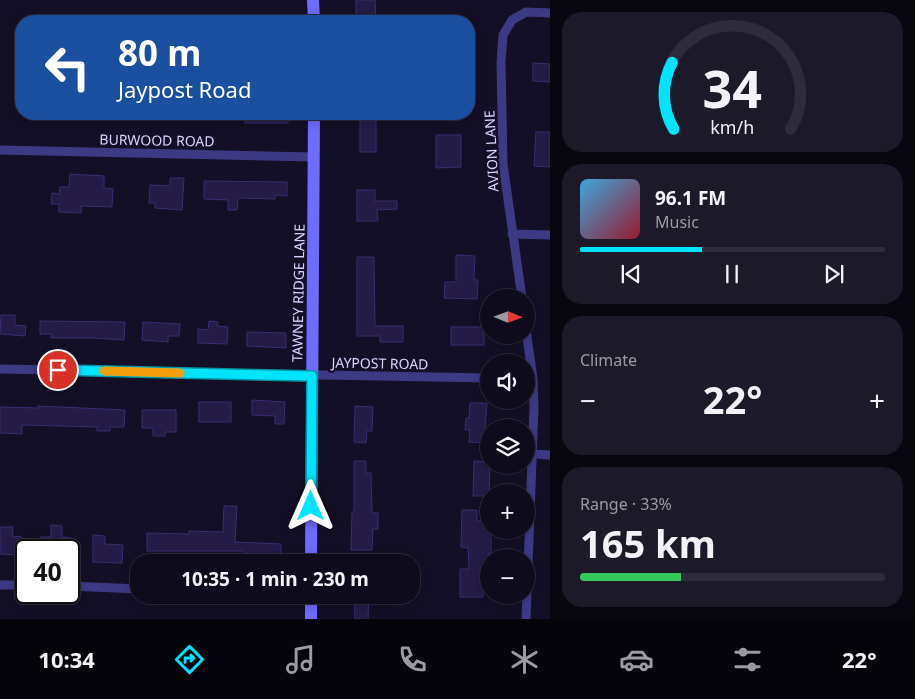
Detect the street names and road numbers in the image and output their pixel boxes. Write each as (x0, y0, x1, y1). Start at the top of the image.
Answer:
street label: AVION LANE (479, 110, 503, 192)
street label: BURWOOD ROAD (99, 129, 215, 151)
street label: TAWNEY RIDGE LANE (287, 224, 309, 362)
street label: JAYPOST ROAD (329, 353, 429, 373)

